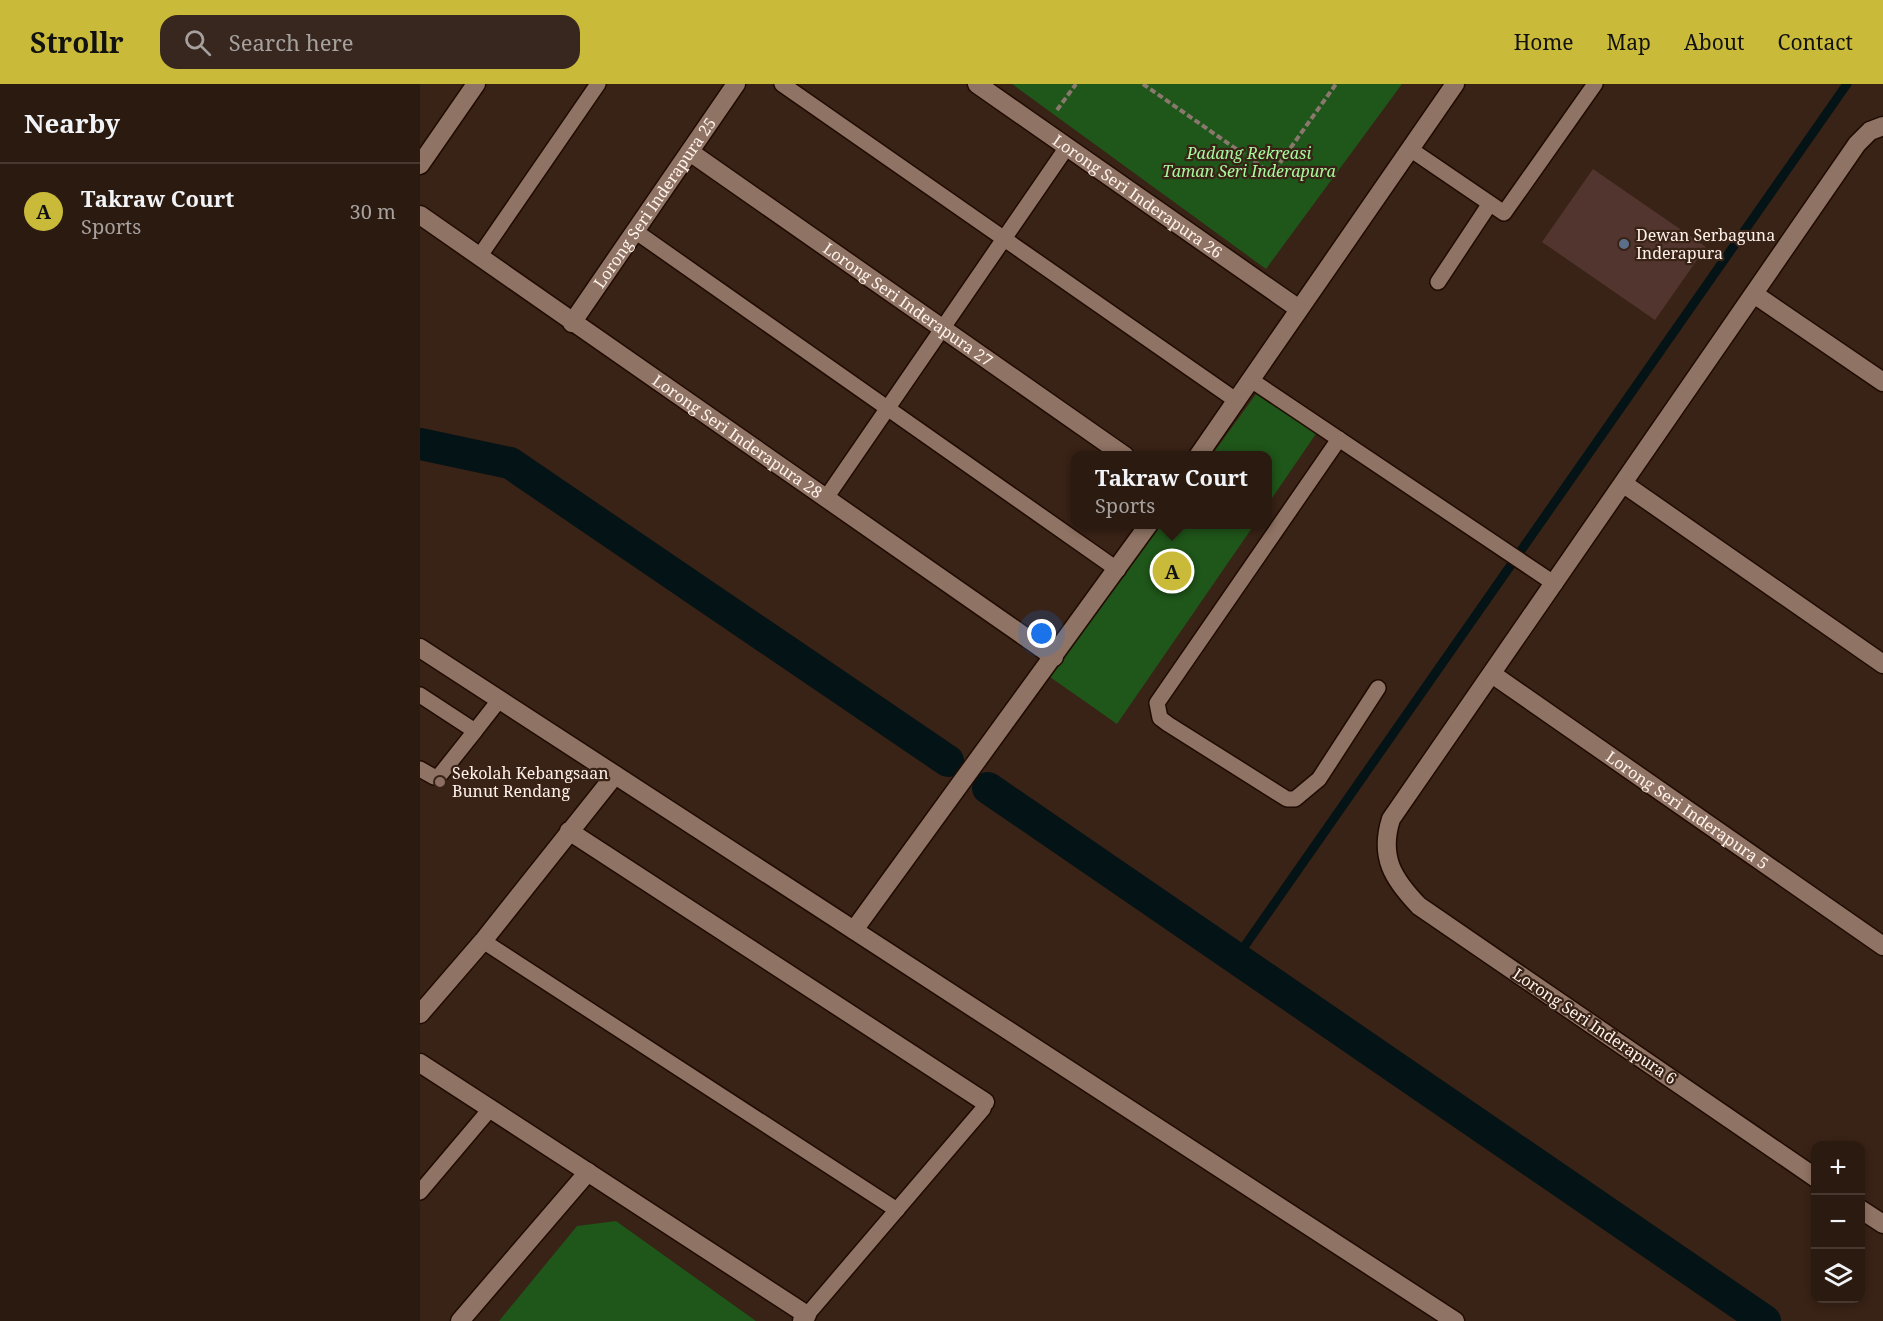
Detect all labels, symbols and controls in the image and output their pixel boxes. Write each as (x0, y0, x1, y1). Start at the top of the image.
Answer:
search box (160, 15, 580, 69)
text: Strollr (30, 23, 124, 61)
icon: search (181, 26, 214, 59)
text: Search here (229, 27, 354, 57)
text: Home (1514, 28, 1574, 56)
text: Map (1607, 28, 1651, 56)
text: About (1684, 28, 1745, 56)
text: Contact (1778, 28, 1853, 56)
text: Nearby (24, 105, 120, 141)
street label: Lorong Seri Inderapura 25 (588, 113, 721, 292)
street label: Lorong Seri Inderapura 26 (1048, 129, 1227, 263)
park label: Padang Rekreasi Taman Seri Inderapura (1162, 142, 1336, 182)
text: Takraw Court (81, 183, 234, 213)
text: A (36, 198, 51, 225)
text: 30 m (350, 198, 396, 225)
text: Sports (81, 213, 141, 240)
place label: Dewan Serbaguna Inderapura (1636, 224, 1775, 264)
street label: Lorong Seri Inderapura 27 (819, 237, 997, 371)
marker: Dewan Serbaguna Inderapura (1617, 237, 1631, 251)
street label: Lorong Seri Inderapura 28 (648, 369, 827, 503)
popup (1071, 451, 1272, 529)
text: Takraw Court (1095, 462, 1248, 492)
text: Sports (1095, 492, 1155, 519)
pin: A (1152, 548, 1191, 594)
your location (1027, 619, 1056, 648)
street label: Lorong Seri Inderapura 5 (1602, 746, 1773, 874)
place label: Sekolah Kebangsaan Bunut Rendang (452, 762, 609, 802)
marker: Sekolah Kebangsaan Bunut Rendang (433, 775, 447, 789)
street label: Lorong Seri Inderapura 6 (1509, 963, 1681, 1089)
map controls (1811, 1141, 1865, 1303)
button: + (1811, 1141, 1865, 1195)
button: − (1811, 1195, 1865, 1249)
button: layers (1811, 1249, 1865, 1303)

